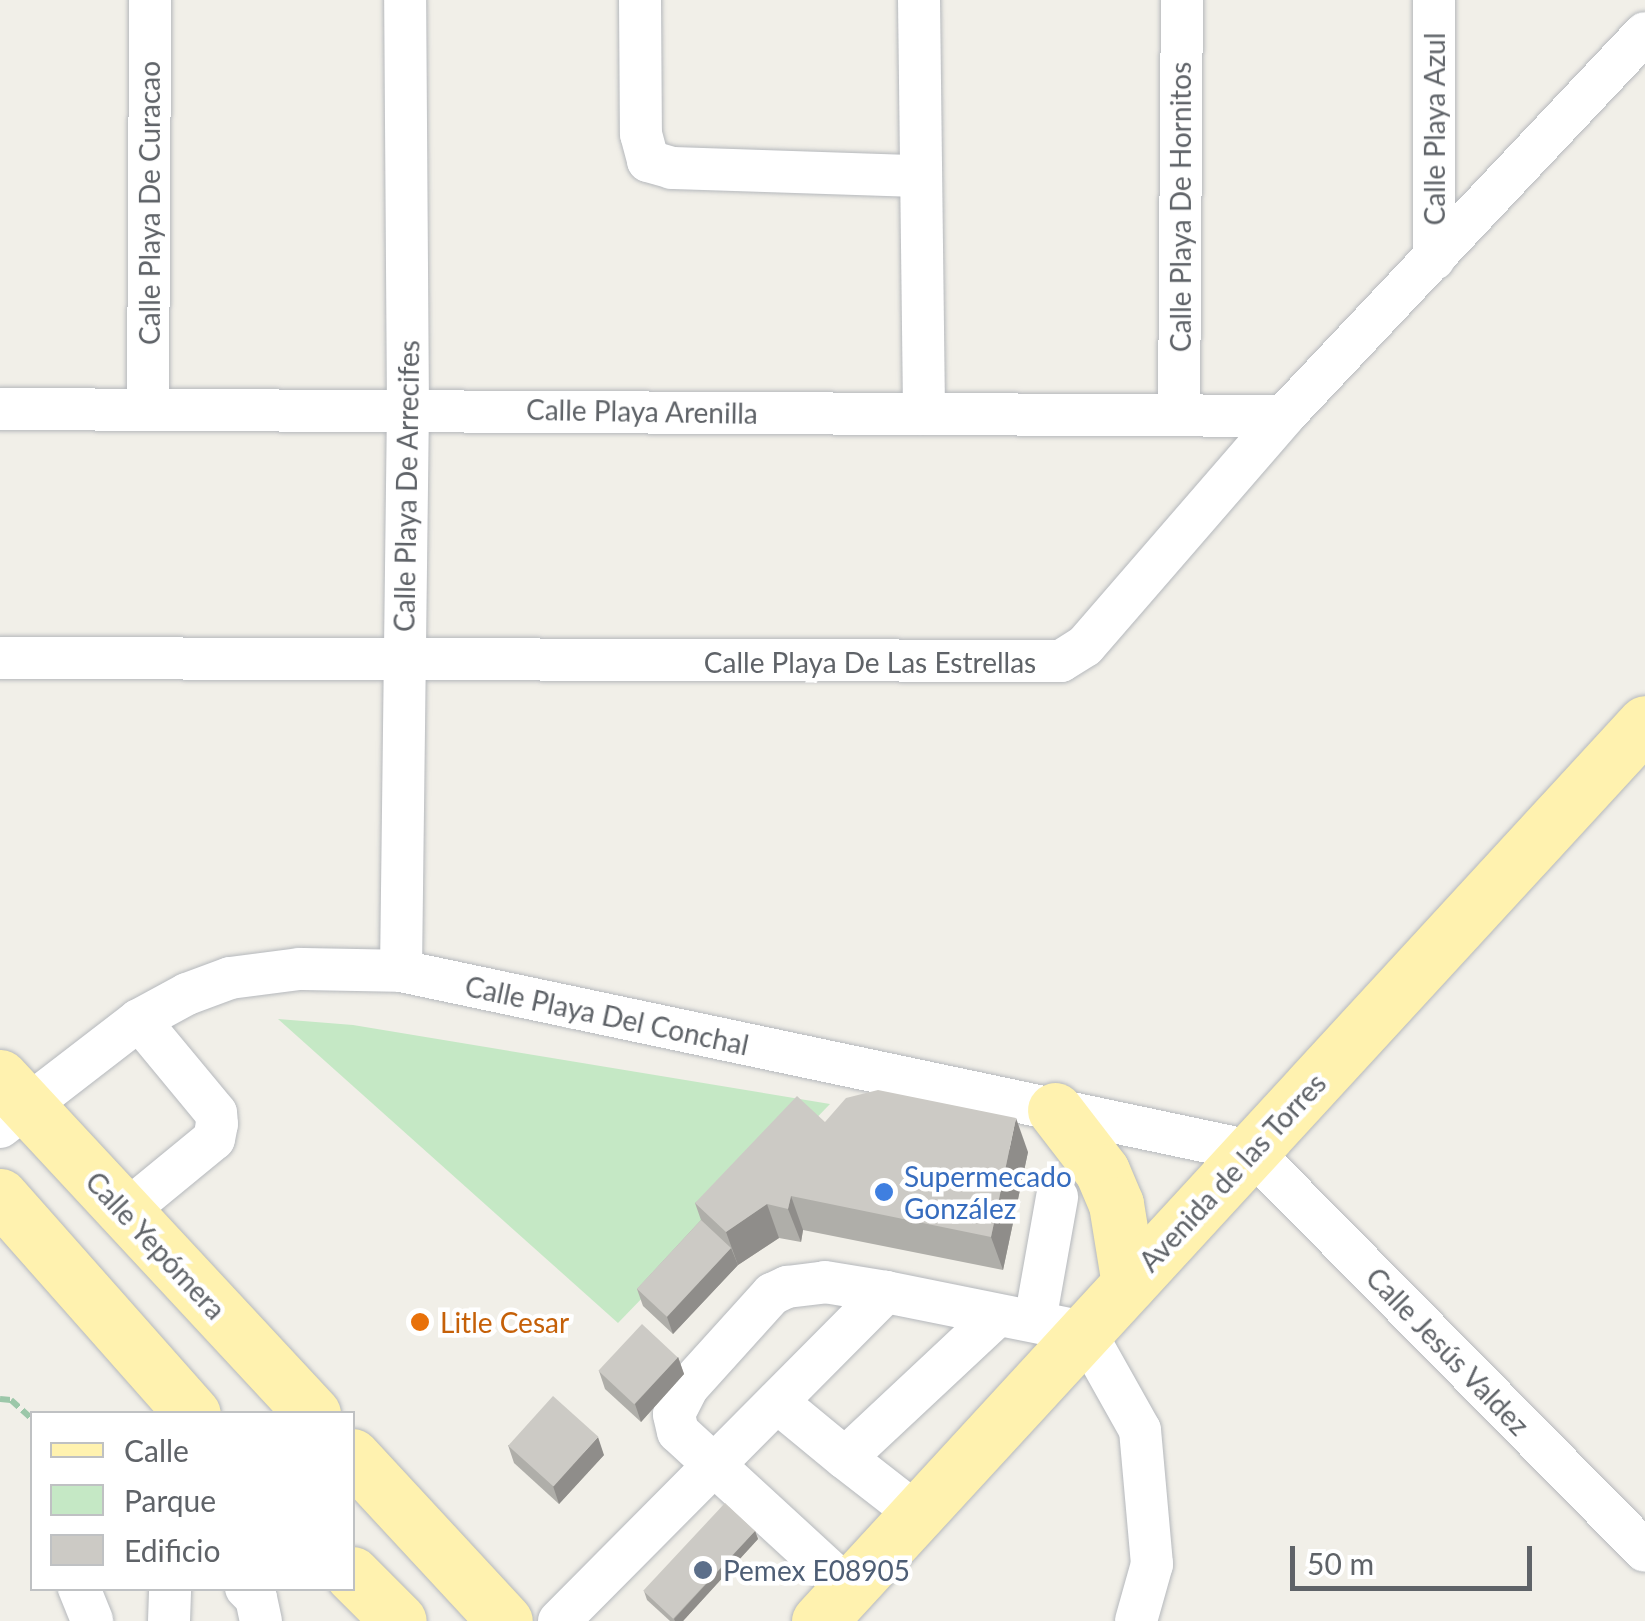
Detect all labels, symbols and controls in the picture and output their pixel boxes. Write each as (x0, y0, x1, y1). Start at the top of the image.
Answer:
street label: Calle Playa Azul (1417, 32, 1451, 226)
street label: Calle Playa De Curacao (132, 61, 166, 345)
street label: Calle Playa De Hornitos (1163, 62, 1197, 352)
street label: Calle Playa De Arrecifes (387, 339, 425, 633)
street label: Calle Playa Arenilla (525, 392, 759, 430)
street label: Calle Playa De Las Estrellas (704, 645, 1036, 679)
street label: Calle Playa Del Conchal (462, 969, 752, 1061)
street label: Avenida de las Torres (1131, 1066, 1333, 1278)
place label: Supermecado González (904, 1159, 1072, 1225)
street label: Calle Yepómera (79, 1164, 233, 1326)
marker: Supermecado González (873, 1181, 895, 1203)
street label: Calle Jesús Valdez (1359, 1260, 1537, 1442)
place label: Litle Cesar (440, 1305, 569, 1339)
marker: Litle Cesar (409, 1311, 431, 1333)
legend (30, 1411, 355, 1591)
text: Calle (124, 1432, 189, 1468)
text: Parque (124, 1482, 216, 1518)
scale bar (1295, 1526, 1538, 1588)
text: Edificio (124, 1532, 220, 1568)
text: 50 m (1307, 1545, 1374, 1581)
place label: Pemex E08905 (723, 1553, 910, 1587)
marker: Pemex E08905 (692, 1559, 714, 1581)

